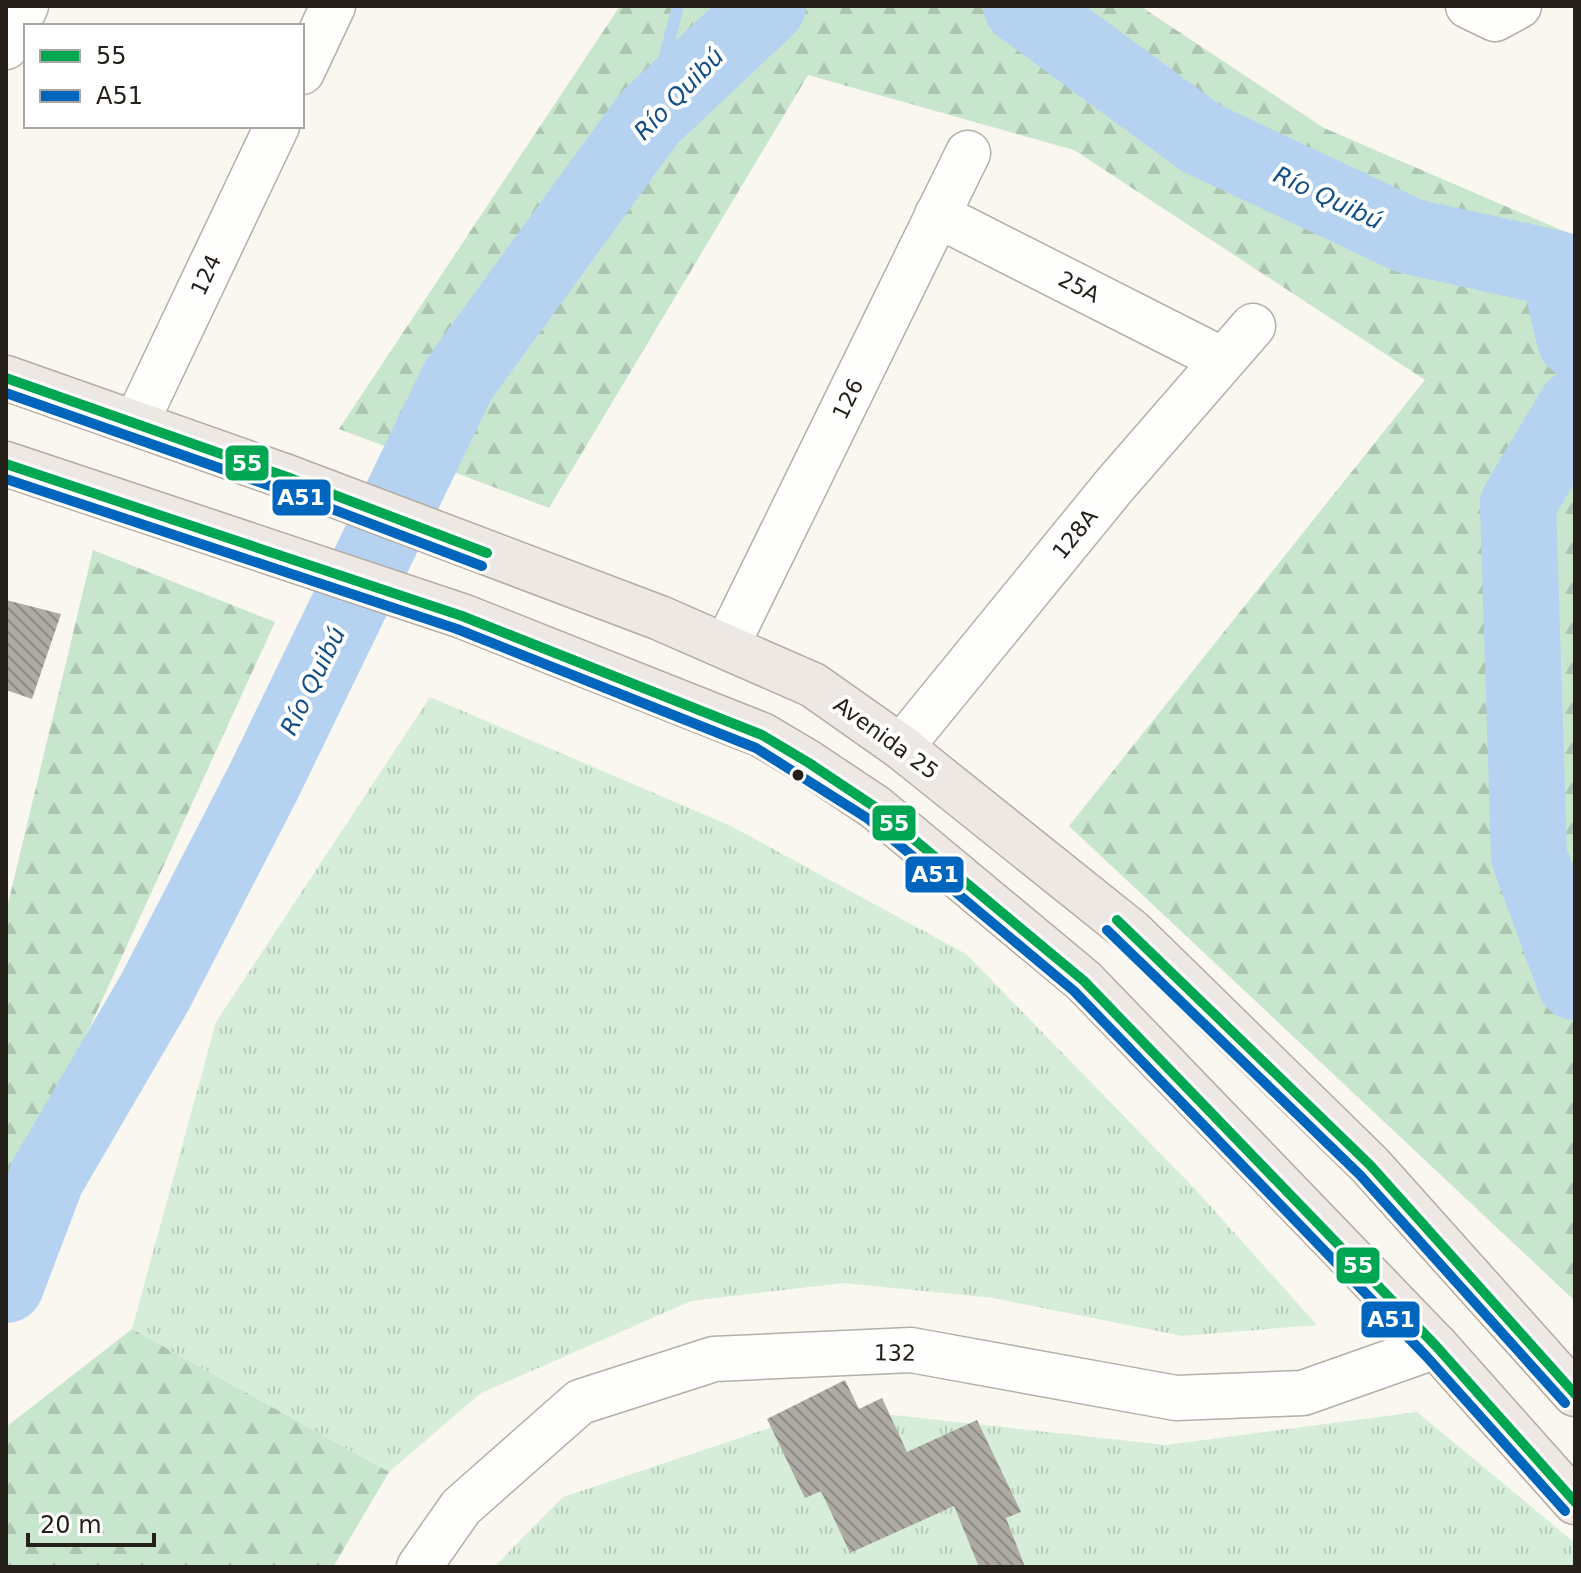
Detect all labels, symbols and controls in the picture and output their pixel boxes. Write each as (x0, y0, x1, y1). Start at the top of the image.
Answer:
legend (24, 24, 304, 128)
text: 55 (96, 42, 127, 70)
water label: Río Quibú (628, 42, 730, 146)
text: A51 (96, 82, 143, 110)
water label: Río Quibú (1269, 161, 1387, 235)
street label: 124 (186, 251, 226, 299)
street label: 25A (1054, 266, 1104, 308)
street label: 126 (828, 375, 868, 423)
line badge: 55 (224, 444, 270, 482)
text: 55 (232, 451, 262, 476)
line badge: A51 (271, 478, 332, 517)
text: A51 (277, 485, 325, 510)
street label: 128A (1047, 504, 1103, 564)
water label: Río Quibú (275, 622, 351, 740)
street label: Avenida 25 (829, 692, 943, 784)
unlabelled marker (790, 767, 806, 783)
line badge: 55 (871, 804, 917, 842)
text: 55 (879, 811, 909, 836)
line badge: A51 (904, 855, 965, 894)
text: A51 (911, 862, 959, 887)
line badge: 55 (1335, 1246, 1381, 1285)
text: 55 (1343, 1253, 1373, 1278)
line badge: A51 (1360, 1300, 1421, 1339)
text: A51 (1367, 1307, 1415, 1332)
street label: 132 (874, 1340, 916, 1366)
scale bar (28, 1497, 154, 1547)
text: 20 m (40, 1511, 102, 1539)

